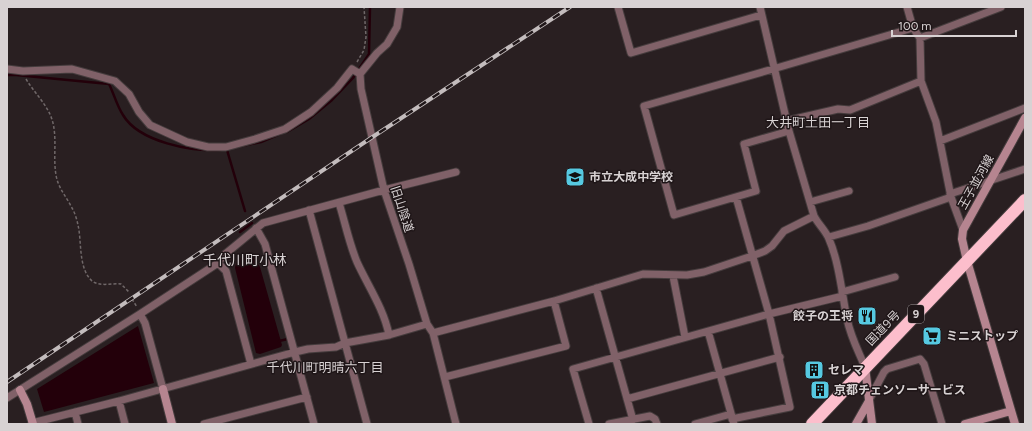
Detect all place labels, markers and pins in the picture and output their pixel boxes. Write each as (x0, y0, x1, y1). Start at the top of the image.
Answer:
school or university icon: 市立大成中学校 (564, 166, 586, 188)
place label: 市立大成中学校 (589, 170, 673, 184)
restaurant icon: 餃子の王将 (856, 305, 878, 327)
place label: 餃子の王将 (792, 309, 853, 323)
supermarket icon: ミニストップ (921, 325, 943, 347)
place label: ミニストップ (946, 329, 1018, 343)
building icon: セレマ (803, 359, 825, 381)
place label: セレマ (828, 363, 864, 377)
building icon: 京都チェンソーサービス (809, 379, 831, 401)
place label: 京都チェンソーサービス (834, 383, 966, 397)

